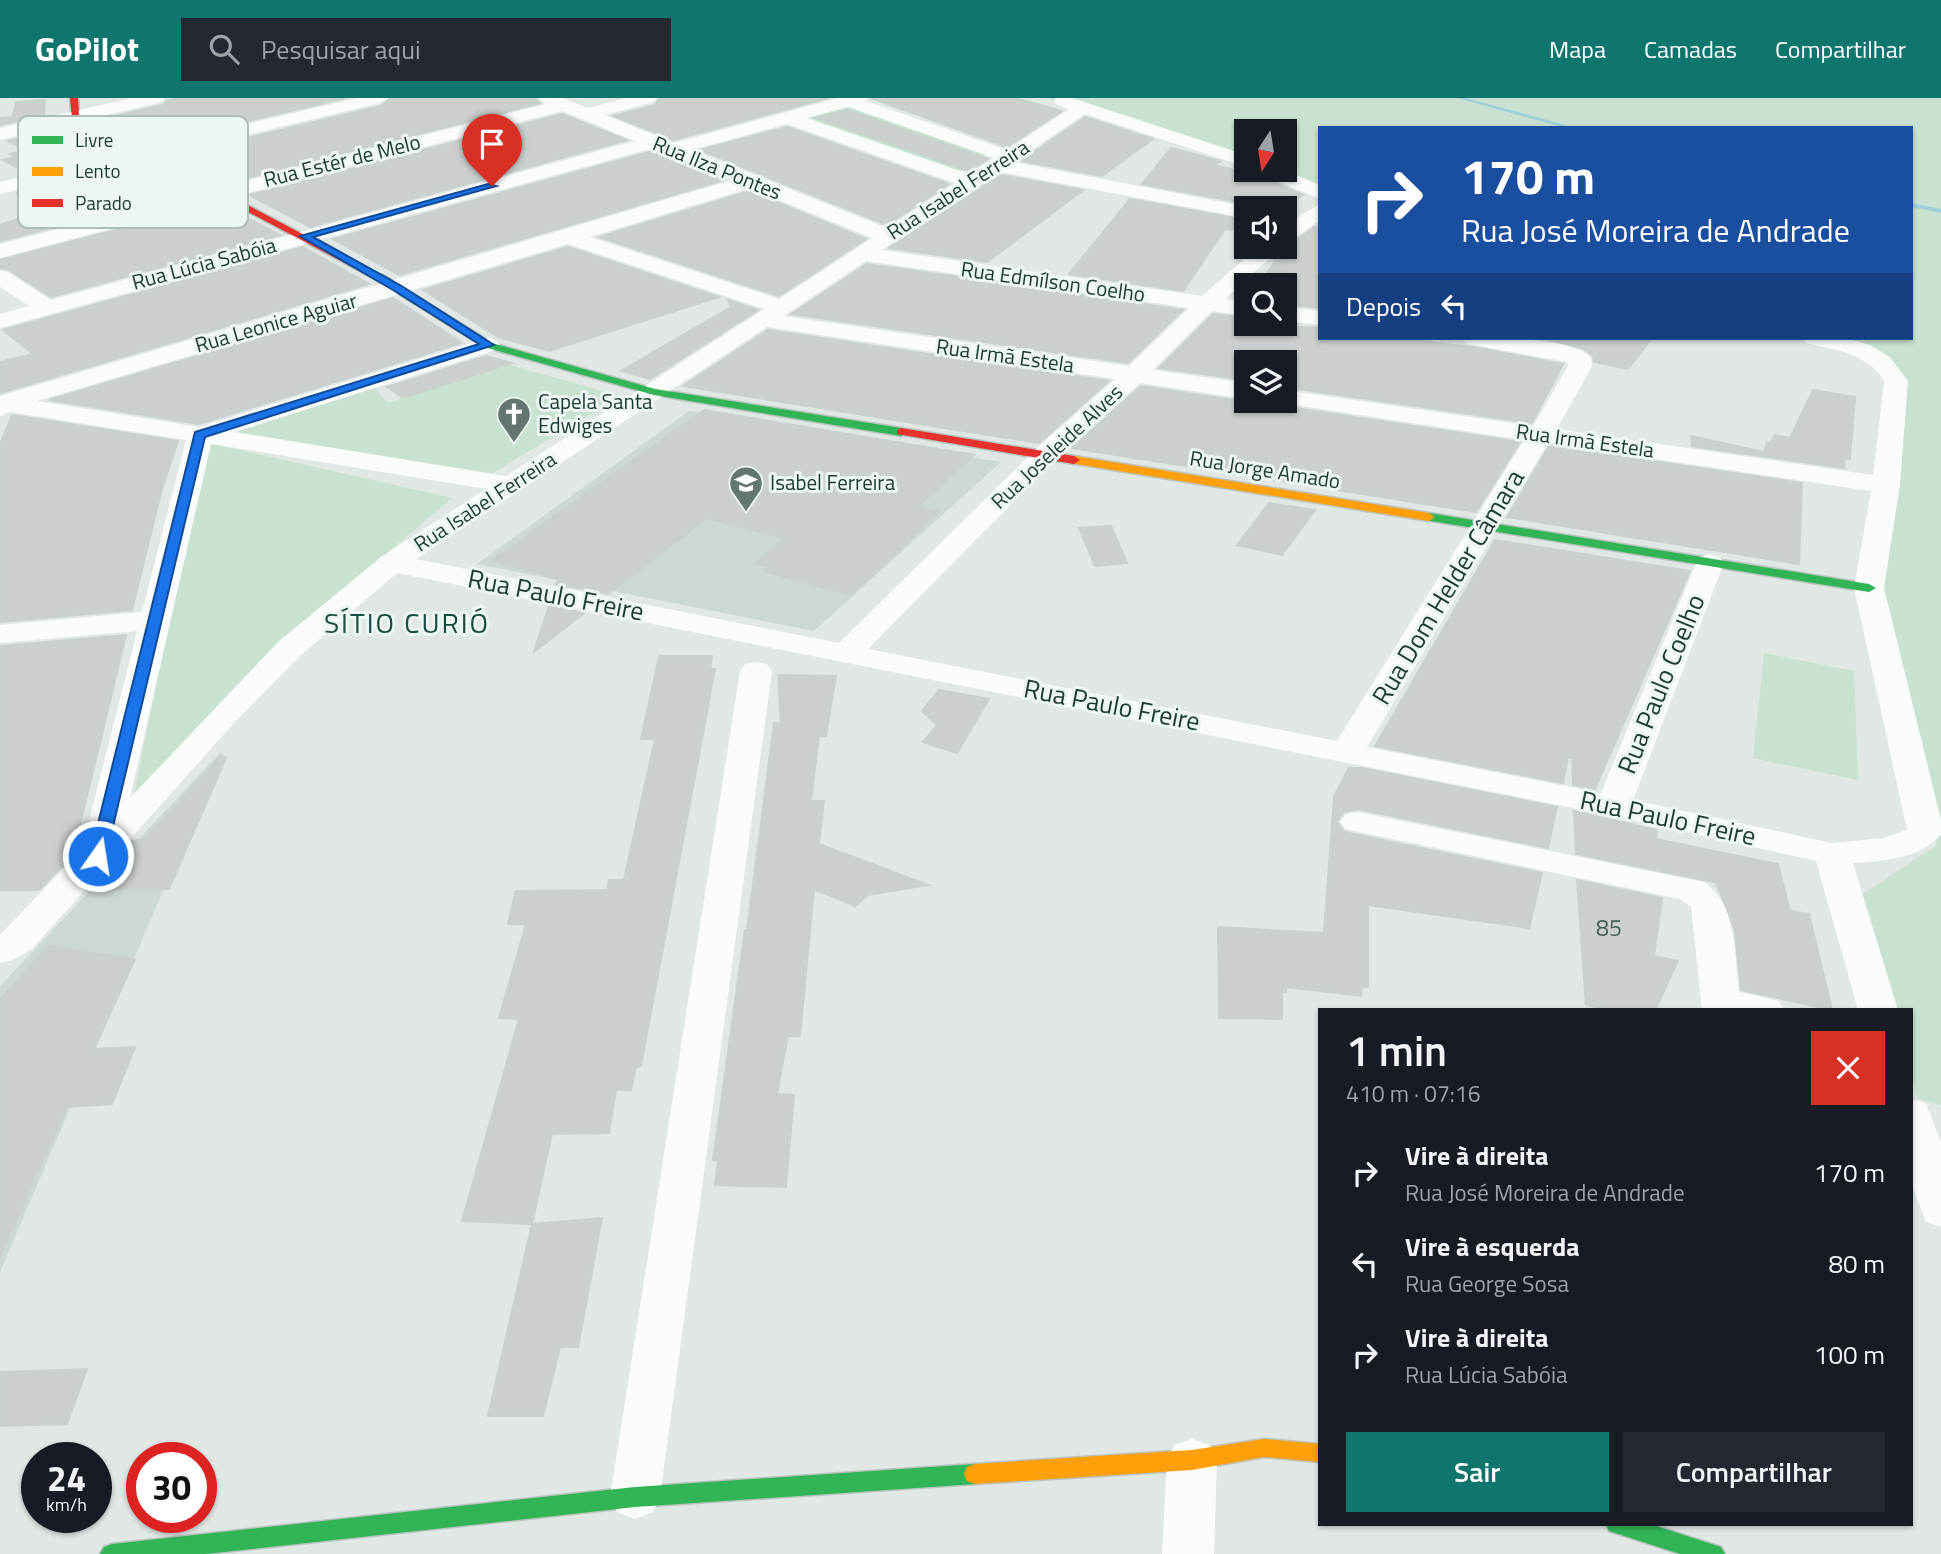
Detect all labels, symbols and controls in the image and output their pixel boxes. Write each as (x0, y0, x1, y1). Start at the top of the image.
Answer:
search box (181, 18, 671, 81)
text: GoPilot (35, 24, 139, 74)
icon: search (205, 30, 243, 68)
text: Pesquisar aqui (261, 30, 421, 69)
text: Mapa (1549, 31, 1606, 67)
text: Camadas (1644, 31, 1737, 67)
text: Compartilhar (1775, 31, 1906, 67)
pin (462, 114, 522, 186)
legend (18, 116, 248, 228)
north arrow (1234, 119, 1297, 182)
map controls (1234, 119, 1297, 413)
text: Livre (75, 125, 113, 154)
street label: Rua Estér de Melo (260, 125, 424, 195)
icon: arrive (473, 125, 511, 163)
street label: Rua Ilza Pontes (648, 127, 787, 207)
street label: Rua Isabel Ferreira (880, 131, 1035, 247)
text: 170 m (1461, 138, 1595, 213)
icon: right (1346, 154, 1437, 245)
text: Lento (75, 156, 120, 185)
text: Parado (75, 188, 132, 217)
button: sound (1234, 196, 1297, 259)
text: Rua José Moreira de Andrade (1461, 206, 1850, 254)
street label: Rua Lúcia Sabóia (128, 228, 280, 298)
street label: Rua Edmílson Coelho (959, 252, 1147, 310)
button: search (1234, 273, 1297, 336)
street label: Rua Leonice Aguiar (191, 284, 361, 361)
text: Depois (1346, 287, 1421, 326)
icon: left (1435, 287, 1473, 325)
street label: Rua Irmã Estela (934, 329, 1077, 381)
button: layers (1234, 350, 1297, 413)
street label: Rua Joseleide Alves (983, 376, 1130, 516)
place label: Capela Santa Edwiges (538, 385, 653, 441)
church icon: Capela Santa Edwiges (495, 395, 533, 444)
street label: Rua Irmã Estela (1514, 414, 1657, 466)
street label: Rua Jorge Amado (1188, 441, 1343, 497)
street label: Rua Isabel Ferreira (407, 443, 562, 559)
street label: Rua Dom Helder Câmara (1362, 462, 1533, 712)
school or university icon: Isabel Ferreira (727, 464, 765, 513)
place label: Isabel Ferreira (770, 466, 896, 498)
street label: Rua Paulo Freire (465, 558, 647, 631)
street label: Rua Paulo Coelho (1607, 588, 1714, 779)
district label: SÍTIO CURIÓ (324, 601, 490, 644)
street label: Rua Paulo Freire (1021, 668, 1203, 741)
street label: Rua Paulo Freire (1577, 780, 1760, 855)
position arrow (61, 819, 135, 893)
house number: 85 (1596, 910, 1622, 945)
text: 1 min (1346, 1018, 1447, 1082)
button: close (1811, 1031, 1885, 1105)
text: 410 m · 07:16 (1346, 1076, 1481, 1111)
text: Vire à direita (1405, 1136, 1548, 1175)
text: 170 m (1814, 1153, 1885, 1192)
icon: right (1346, 1154, 1384, 1192)
text: Rua José Moreira de Andrade (1405, 1175, 1685, 1210)
text: Vire à esquerda (1405, 1227, 1580, 1266)
text: 80 m (1828, 1244, 1885, 1283)
icon: left (1346, 1245, 1384, 1283)
text: Rua George Sosa (1405, 1266, 1569, 1301)
text: Vire à direita (1405, 1318, 1548, 1357)
text: 100 m (1814, 1335, 1885, 1374)
icon: right (1346, 1336, 1384, 1374)
text: Rua Lúcia Sabóia (1405, 1357, 1567, 1392)
button: Sair (1346, 1432, 1609, 1512)
button: Compartilhar (1623, 1432, 1885, 1512)
speed limit sign: 30 (126, 1442, 217, 1533)
text: 24 (47, 1451, 86, 1505)
text: km/h (46, 1491, 87, 1518)

